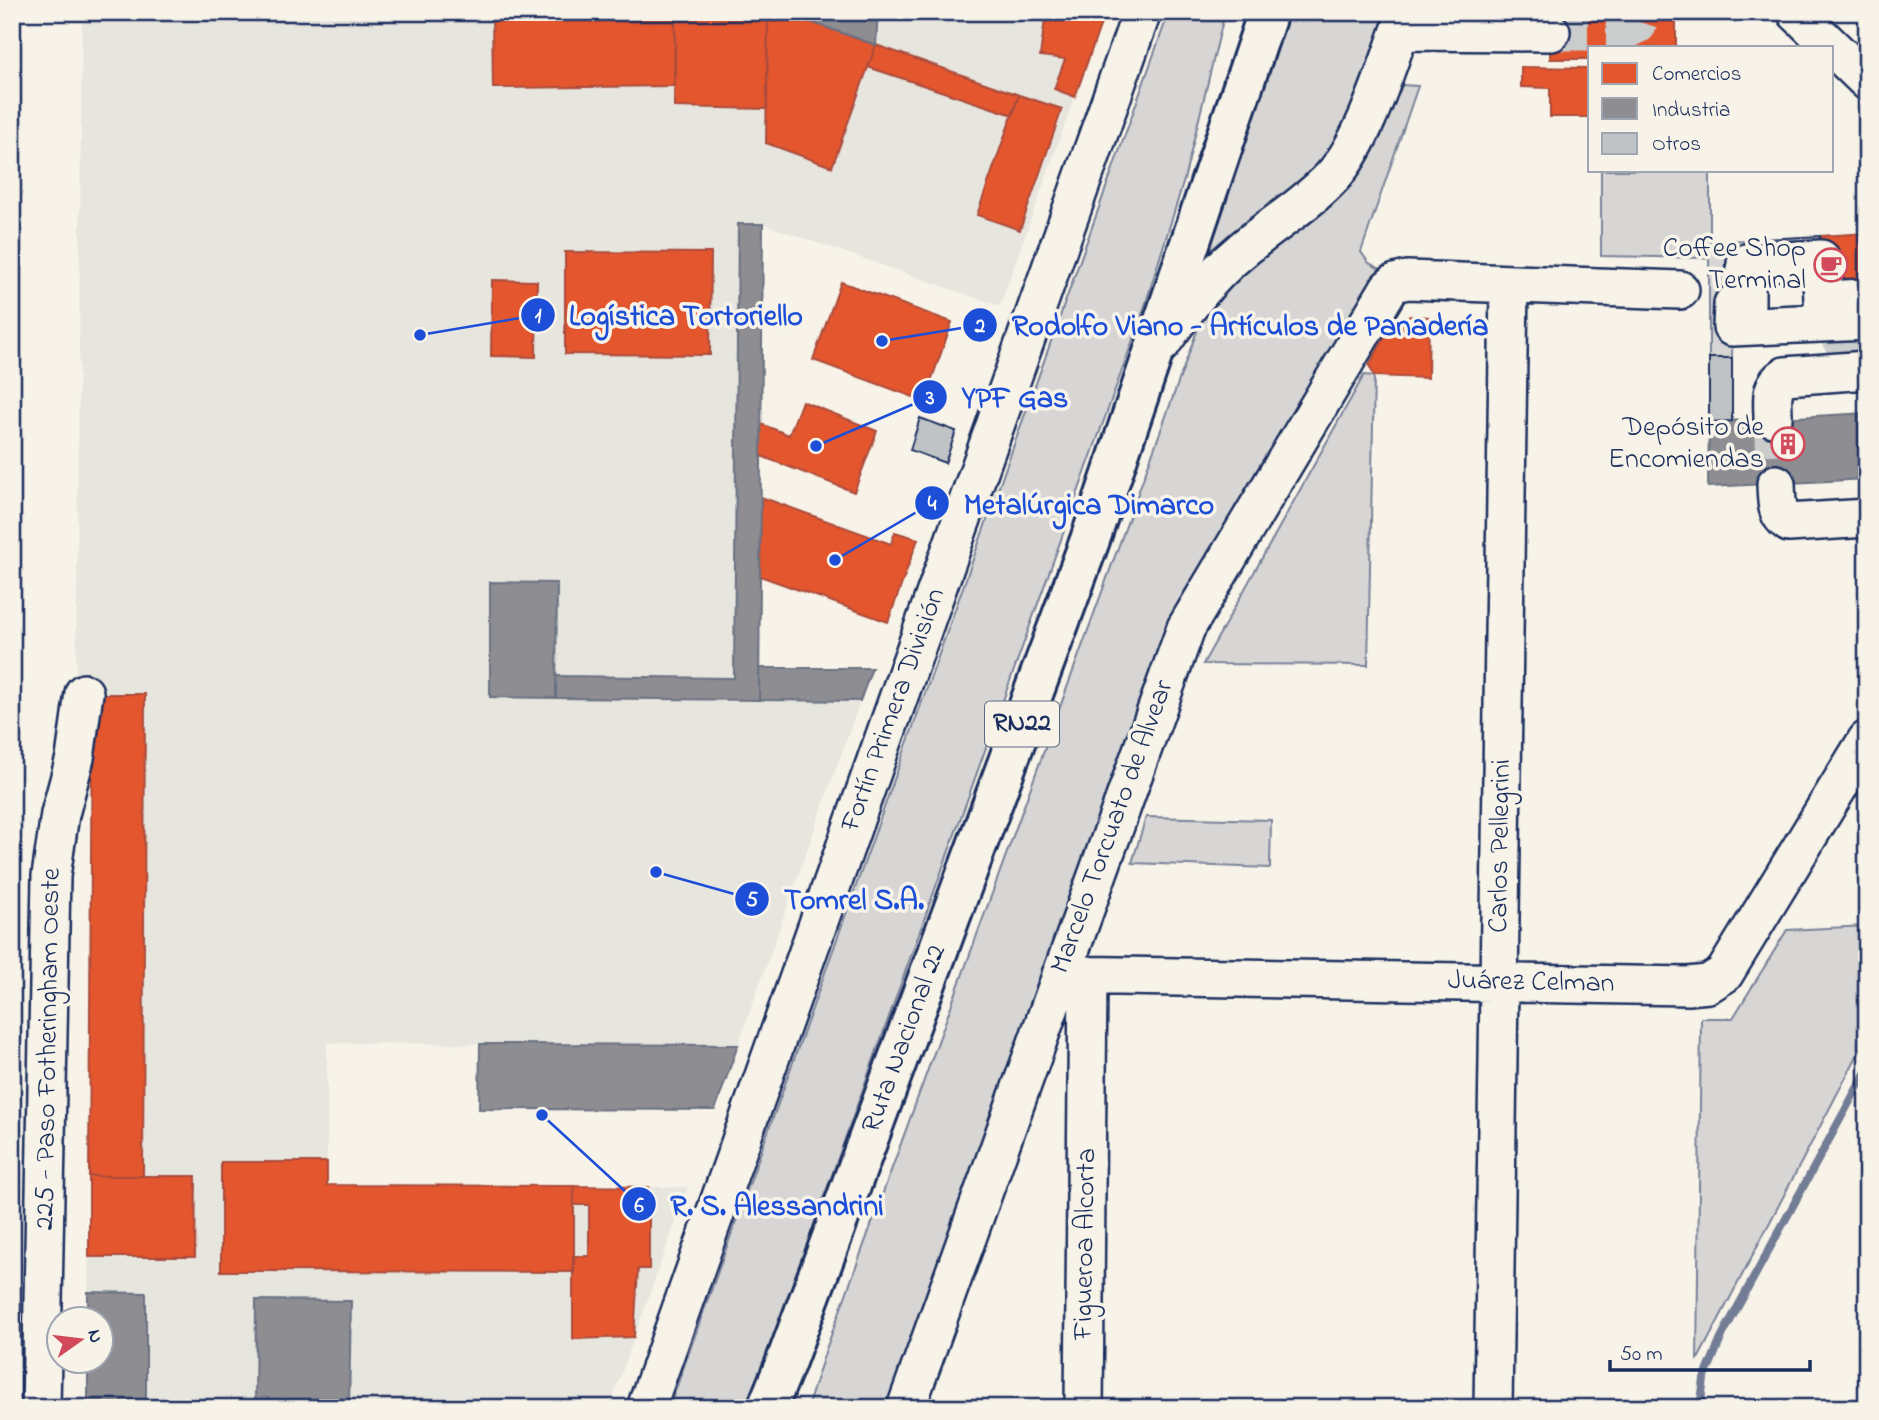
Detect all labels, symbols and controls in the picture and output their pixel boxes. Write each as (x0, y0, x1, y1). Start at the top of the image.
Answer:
legend (1588, 46, 1834, 172)
text: Comercios (1652, 60, 1741, 90)
text: Industria (1652, 96, 1730, 126)
text: Otros (1652, 130, 1701, 160)
place label: Coffee Shop Terminal (1663, 229, 1806, 302)
cafe icon: Coffee Shop Terminal (1812, 246, 1850, 284)
callout: Logística Tortoriello (520, 289, 817, 340)
text: Logística Tortoriello (569, 296, 803, 341)
callout: Rodolfo Viano - Artículos de Panadería (963, 299, 1502, 350)
text: 1 (535, 302, 542, 332)
text: Rodolfo Viano - Artículos de Panadería (1012, 306, 1488, 350)
text: 2 (974, 312, 986, 342)
callout: YPF Gas (913, 371, 1082, 422)
text: YPF Gas (961, 378, 1068, 422)
text: 3 (925, 384, 935, 414)
place label: Depósito de Encomiendas (1608, 408, 1764, 481)
building icon: Depósito de Encomiendas (1769, 425, 1807, 463)
callout: Metalúrgica Dimarco (914, 478, 1228, 529)
text: Metalúrgica Dimarco (964, 485, 1214, 530)
text: 4 (928, 490, 937, 520)
street label: Fortín Primera División (831, 582, 957, 838)
street label: Marcelo Torcuato de Alvear (1041, 674, 1185, 980)
road number: RN22 (985, 702, 1059, 746)
street label: Carlos Pellegrini (1479, 759, 1523, 933)
street label: 225 - Paso Fotheringham Oeste (25, 867, 73, 1231)
callout: Tomrel S.A. (735, 873, 938, 924)
text: Tomrel S.A. (784, 880, 924, 924)
text: 5 (746, 886, 758, 916)
street label: Ruta Nacional 22 (852, 939, 958, 1139)
street label: Juárez Celman (1447, 961, 1615, 1005)
street label: Figueroa Alcorta (1064, 1148, 1108, 1341)
callout: R. S. Alessandrini (621, 1179, 898, 1230)
text: R. S. Alessandrini (670, 1186, 884, 1230)
text: 6 (634, 1192, 644, 1222)
north arrow (46, 1304, 116, 1374)
text: N (79, 1327, 109, 1346)
scale bar (1610, 1329, 1809, 1373)
text: 50 m (1620, 1340, 1663, 1370)

